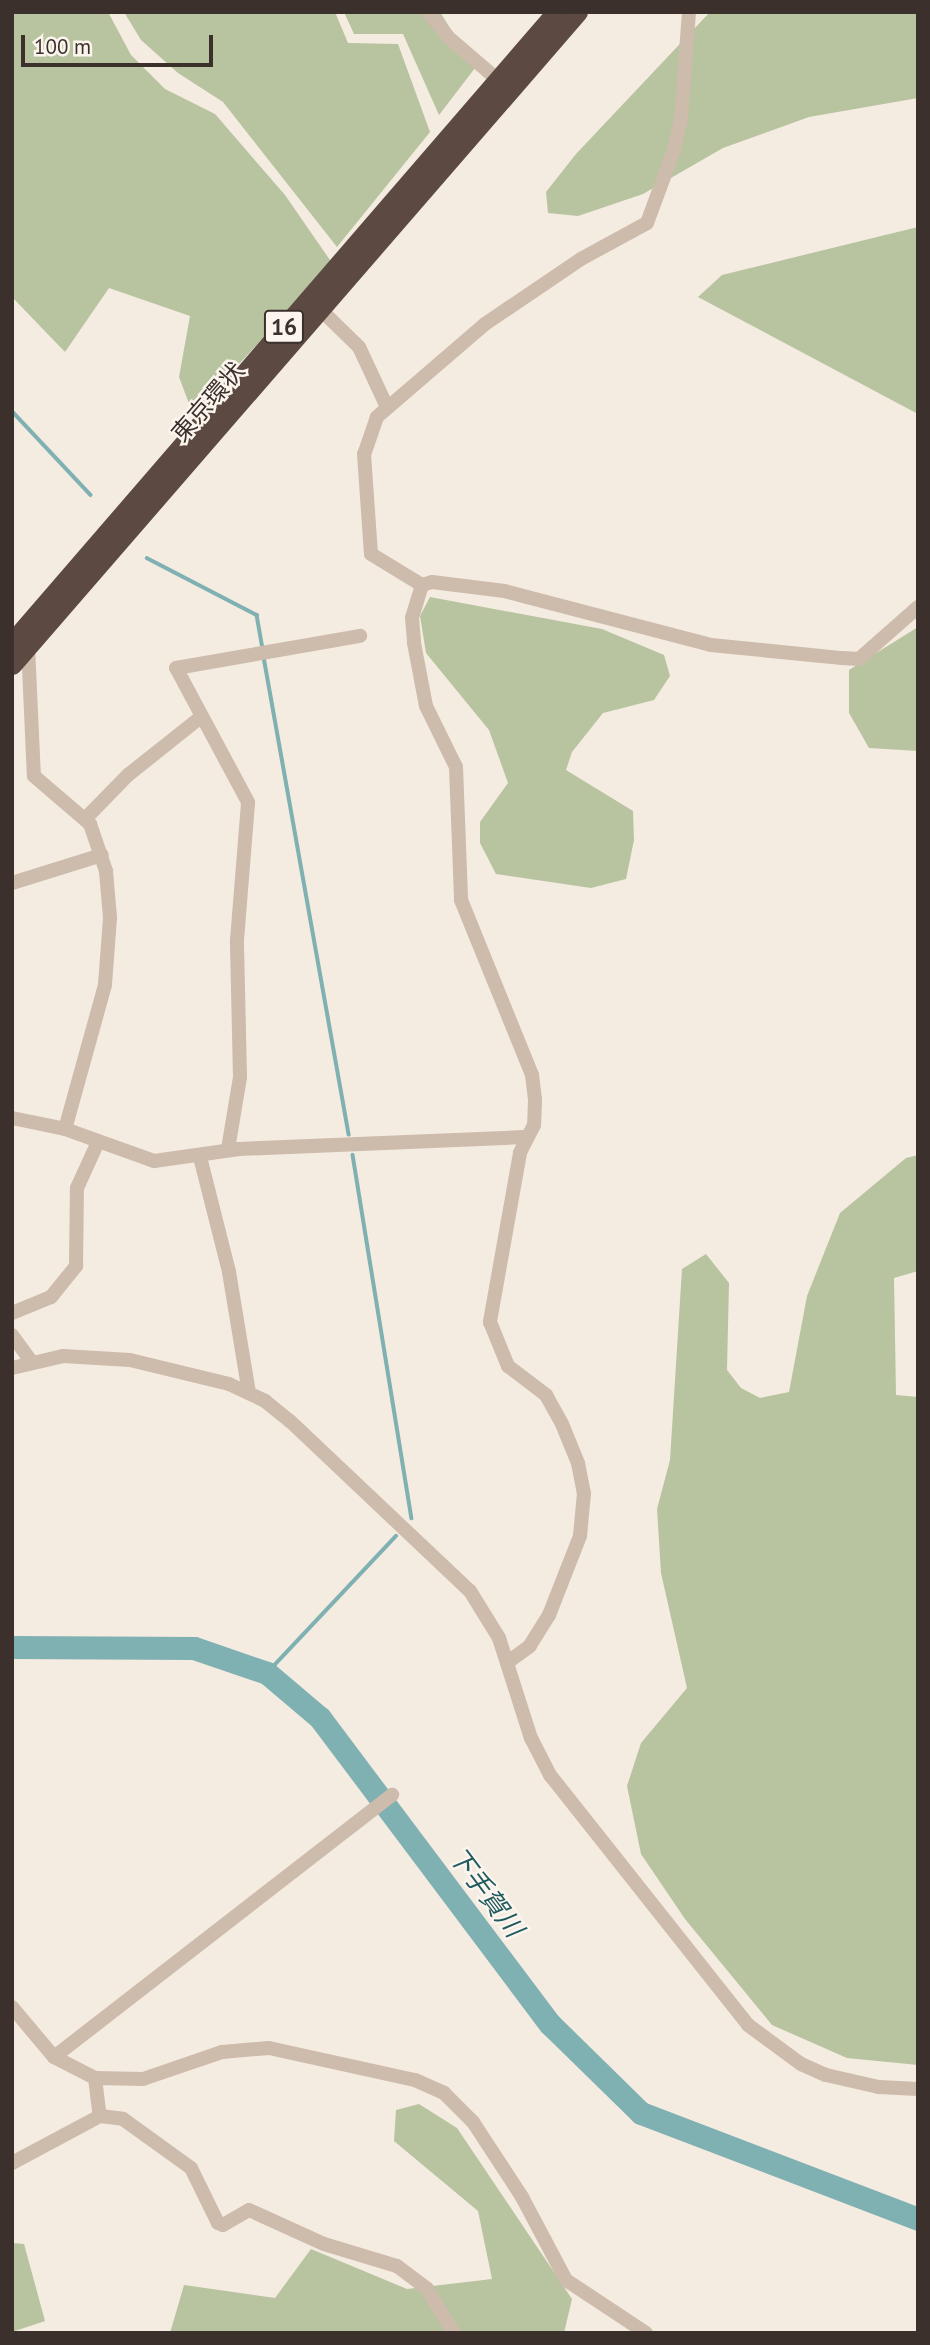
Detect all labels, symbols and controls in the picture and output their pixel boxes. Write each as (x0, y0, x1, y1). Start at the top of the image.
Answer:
scale bar (24, 21, 217, 65)
text: 100 m (34, 33, 91, 60)
road number: 16 (263, 308, 305, 346)
street label: 東京環状 (166, 356, 250, 448)
water label: 下手賀川 (442, 1841, 530, 1943)

